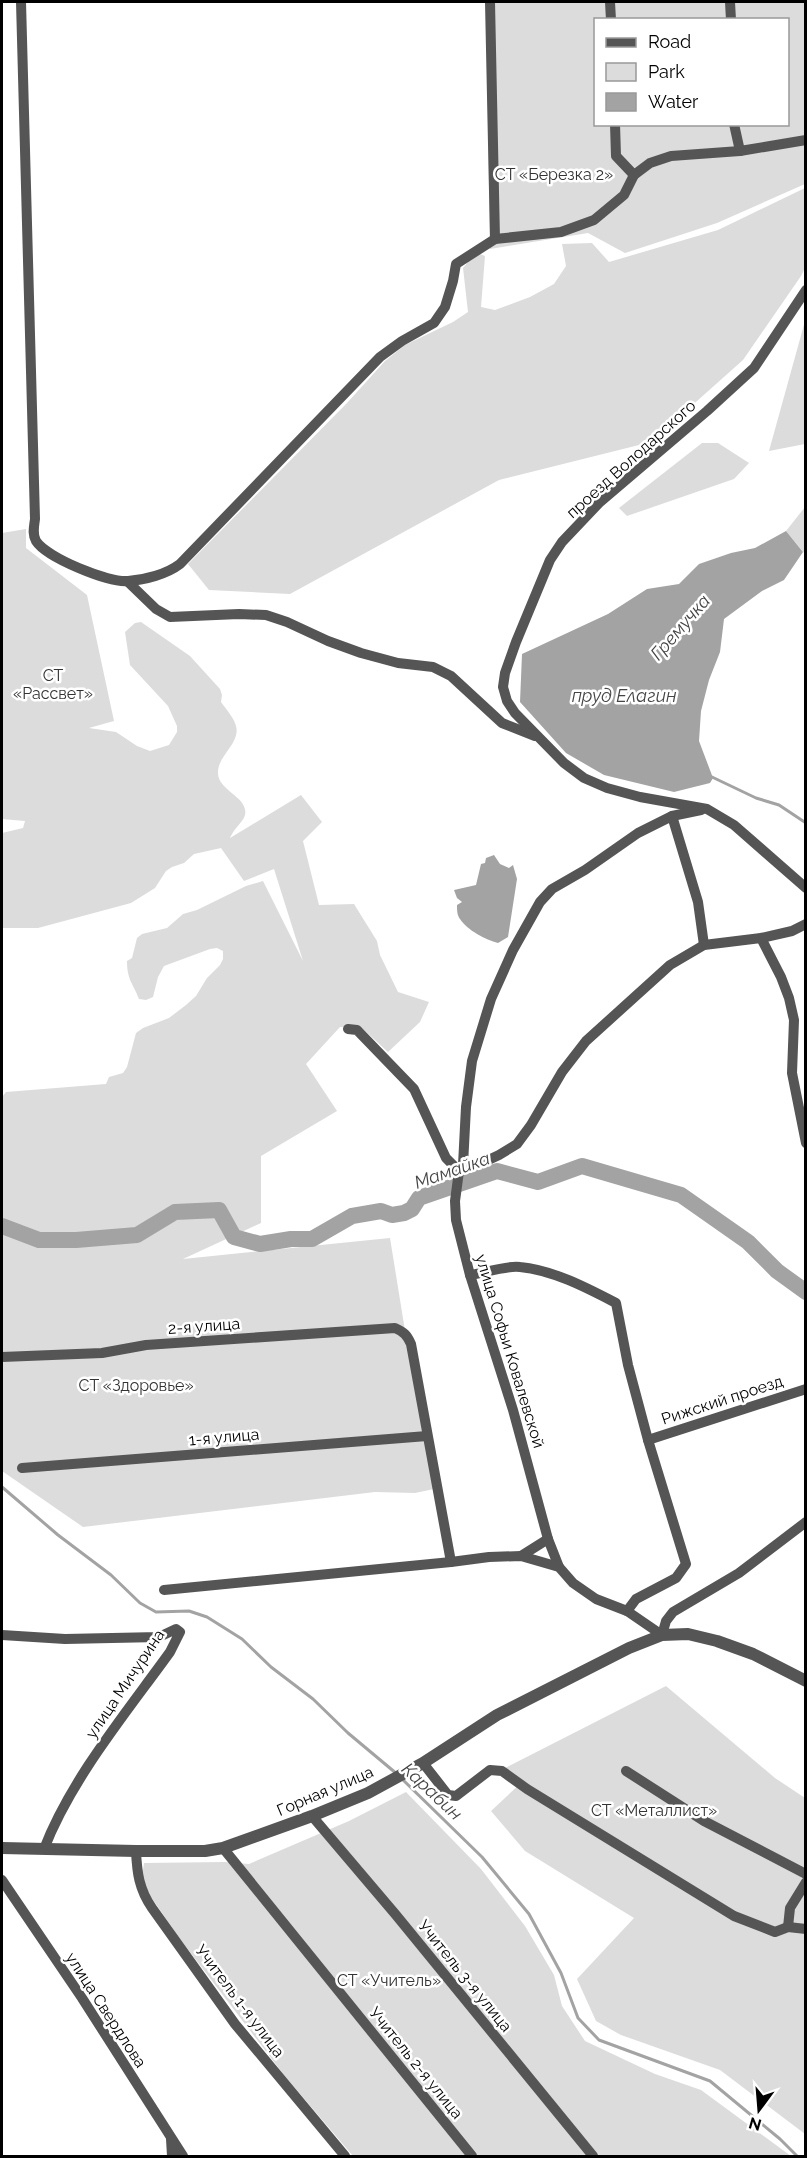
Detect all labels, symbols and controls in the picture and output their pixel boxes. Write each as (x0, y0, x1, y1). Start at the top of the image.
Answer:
legend (594, 18, 789, 126)
text: Road (648, 31, 691, 52)
text: Park (648, 61, 685, 82)
text: Water (648, 91, 699, 112)
park label: СТ «Березка 2» (495, 165, 613, 184)
street label: проезд Володарского (562, 396, 700, 522)
water label: Гремучка (646, 590, 714, 664)
park label: СТ «Рассвет» (13, 666, 93, 703)
water label: пруд Елагин (572, 685, 677, 706)
water label: Мамайка (411, 1147, 493, 1193)
street label: улица Софьи Ковалевской (471, 1252, 549, 1450)
street label: 2-я улица (167, 1314, 241, 1338)
street label: Рижский проезд (659, 1371, 785, 1429)
park label: СТ «Здоровье» (78, 1376, 194, 1395)
street label: 1-я улица (188, 1424, 260, 1450)
street label: улица Мичурина (82, 1626, 168, 1742)
water label: Карабин (398, 1758, 467, 1824)
street label: Горная улица (274, 1762, 376, 1820)
park label: СТ «Металлист» (591, 1801, 717, 1820)
street label: Учитель 3-я улица (414, 1916, 516, 2036)
street label: Учитель 1-я улица (191, 1941, 289, 2061)
street label: улица Свердлова (62, 1949, 150, 2071)
park label: СТ «Учитель» (337, 1971, 441, 1990)
street label: Учитель 2-я улица (365, 2003, 467, 2123)
north arrow (729, 2080, 789, 2140)
text: N (747, 2113, 763, 2135)

